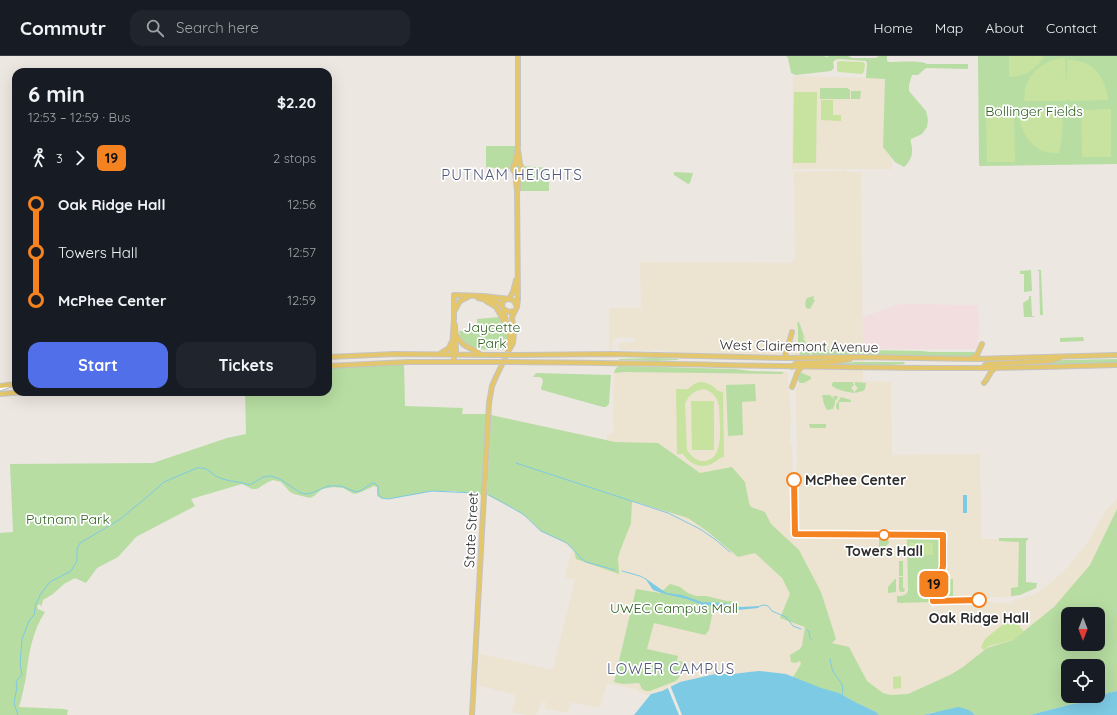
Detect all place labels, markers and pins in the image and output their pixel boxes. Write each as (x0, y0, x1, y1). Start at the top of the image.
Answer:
place label: McPhee Center (805, 471, 906, 489)
marker: McPhee Center (786, 472, 802, 488)
marker: Towers Hall (878, 529, 890, 541)
place label: Towers Hall (845, 542, 923, 560)
marker: Oak Ridge Hall (971, 592, 987, 608)
place label: Oak Ridge Hall (929, 609, 1029, 627)

